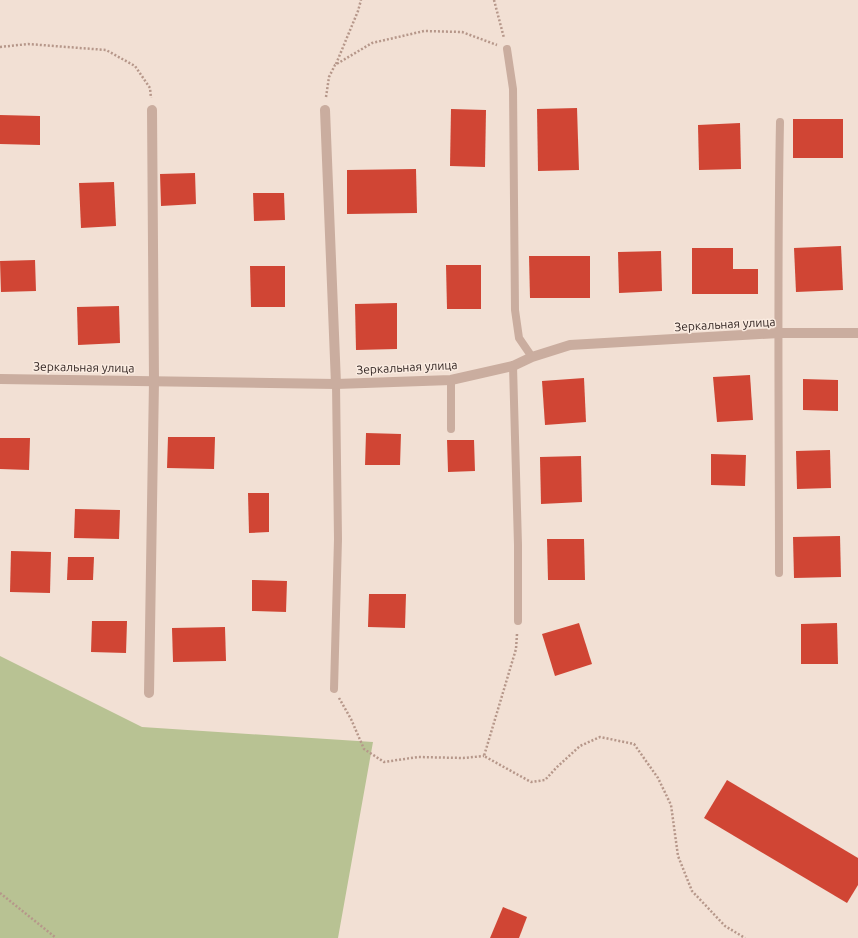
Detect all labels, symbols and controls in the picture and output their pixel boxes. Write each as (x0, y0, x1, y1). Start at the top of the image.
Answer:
street label: Зеркальная улица (674, 315, 776, 333)
street label: Зеркальная улица (356, 358, 458, 376)
street label: Зеркальная улица (33, 360, 135, 374)

